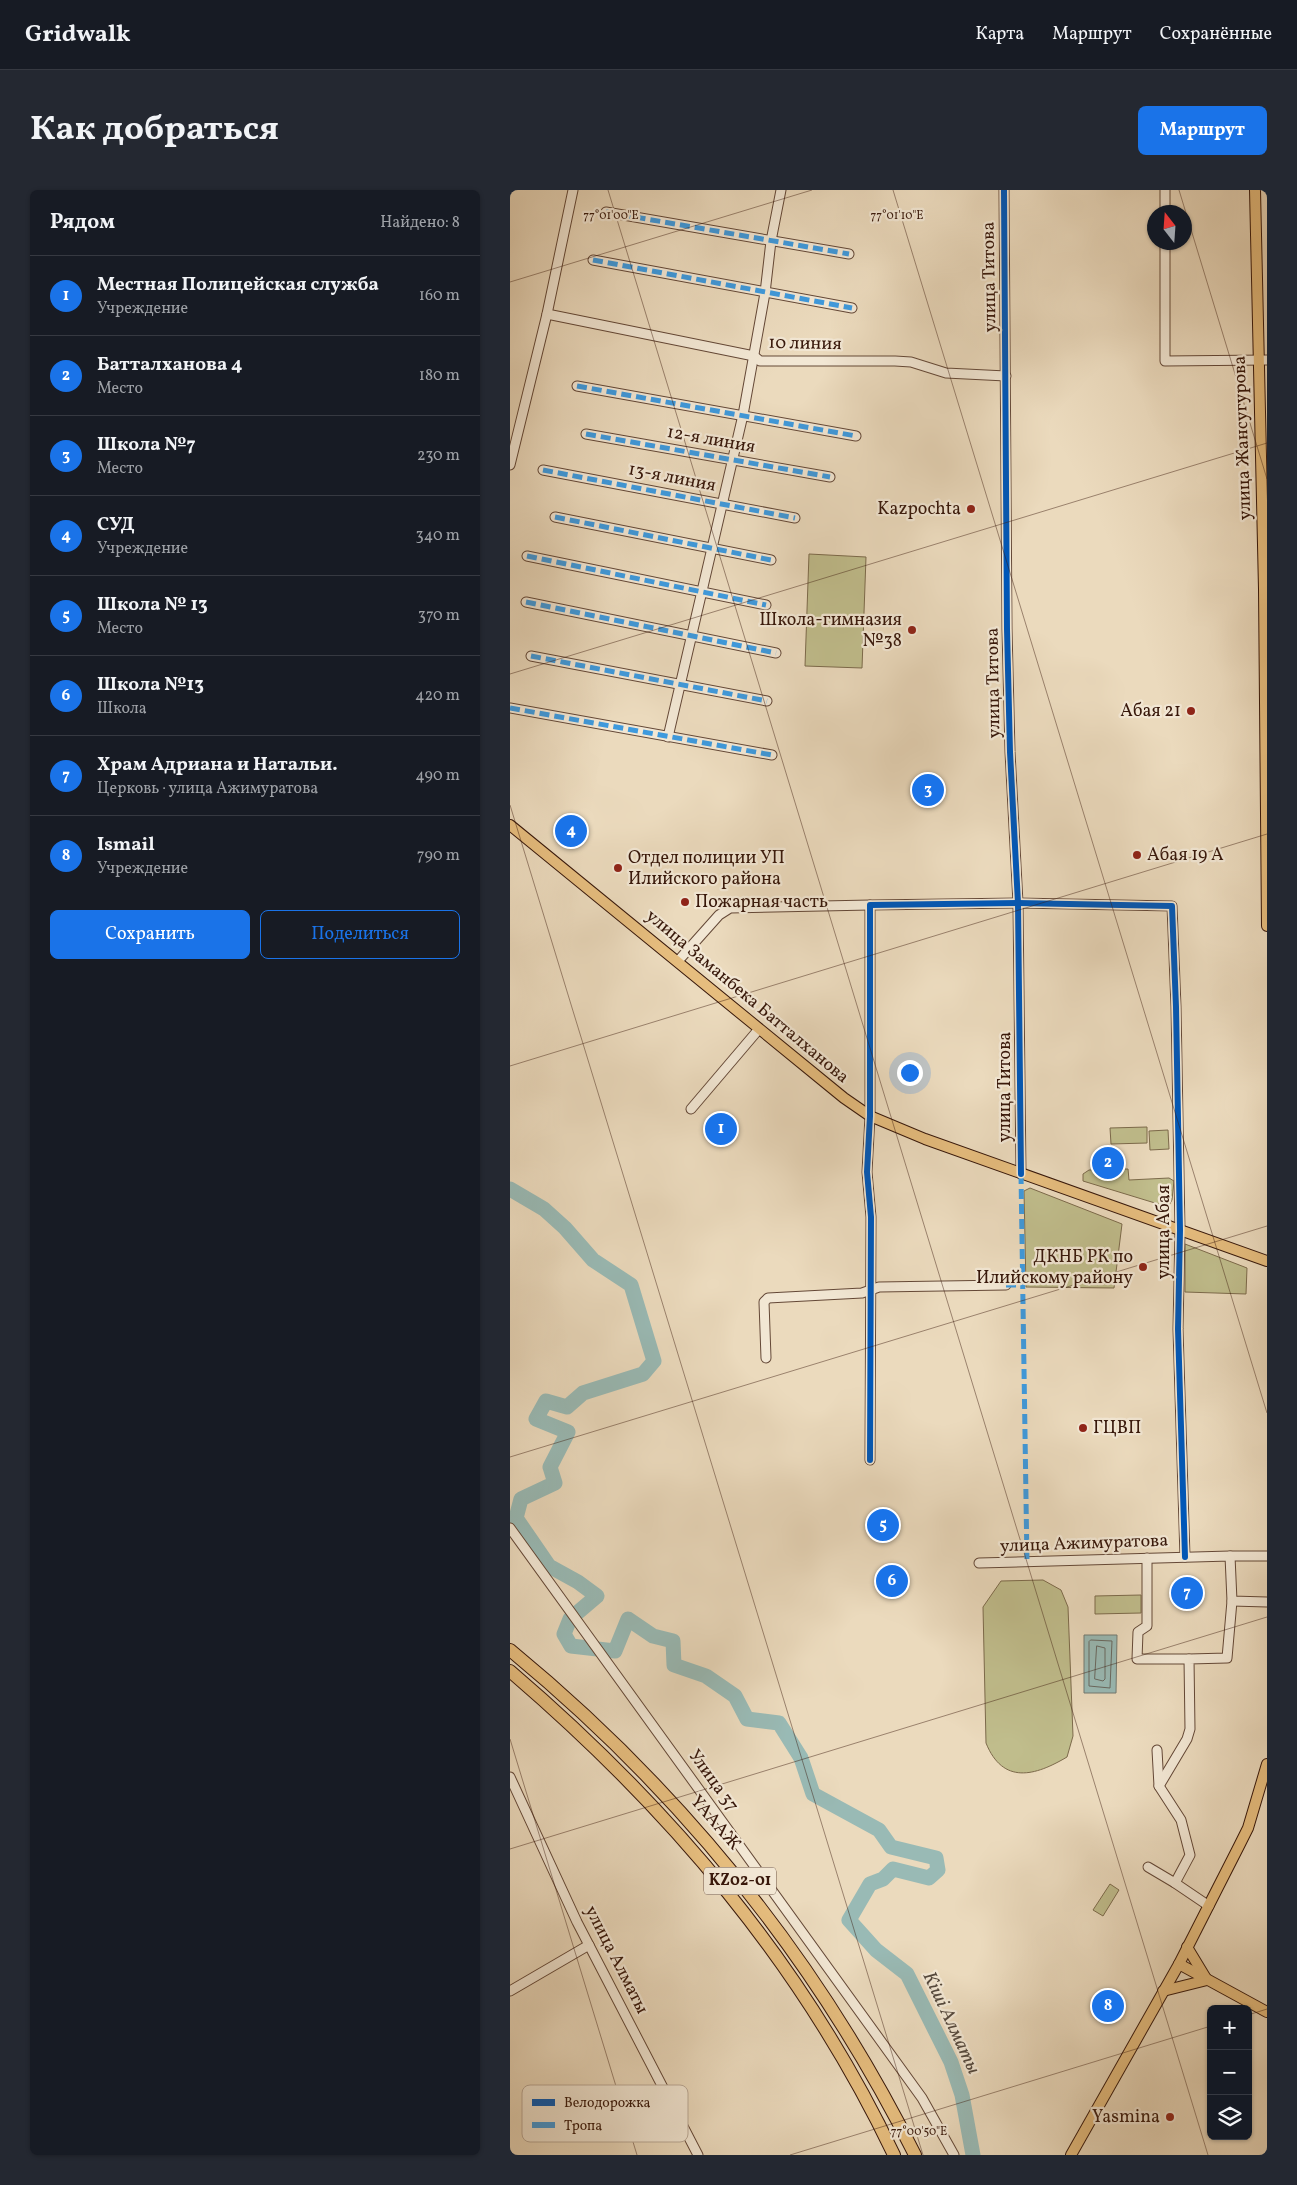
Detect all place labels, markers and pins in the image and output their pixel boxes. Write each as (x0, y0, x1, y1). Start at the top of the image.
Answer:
place label: Kazpochta (877, 497, 961, 522)
marker: Kazpochta (965, 503, 977, 515)
place label: Школа-гимназия №38 (759, 608, 902, 654)
marker: Школа-гимназия №38 (906, 624, 918, 636)
place label: Абая 21 (1120, 699, 1181, 724)
marker: Абая 21 (1185, 705, 1197, 717)
pin: 3 (912, 771, 944, 809)
pin: 4 (555, 812, 587, 850)
place label: Абая 19 А (1147, 843, 1224, 868)
place label: Отдел полиции УП Илийского района (628, 846, 785, 892)
marker: Абая 19 А (1131, 849, 1143, 861)
marker: Отдел полиции УП Илийского района (612, 862, 624, 874)
place label: Пожарная часть (695, 890, 828, 915)
marker: Пожарная часть (679, 896, 691, 908)
pin: 1 (705, 1110, 737, 1148)
pin: 2 (1092, 1144, 1124, 1182)
place label: ДКНБ РК по Илийскому району (976, 1245, 1133, 1291)
marker: ДКНБ РК по Илийскому району (1137, 1261, 1149, 1273)
place label: ГЦВП (1093, 1416, 1141, 1441)
marker: ГЦВП (1077, 1422, 1089, 1434)
pin: 5 (867, 1506, 899, 1544)
pin: 6 (876, 1562, 908, 1600)
pin: 7 (1171, 1574, 1203, 1612)
pin: 8 (1092, 1987, 1124, 2025)
place label: Yasmina (1092, 2105, 1160, 2130)
marker: Yasmina (1164, 2111, 1176, 2123)

